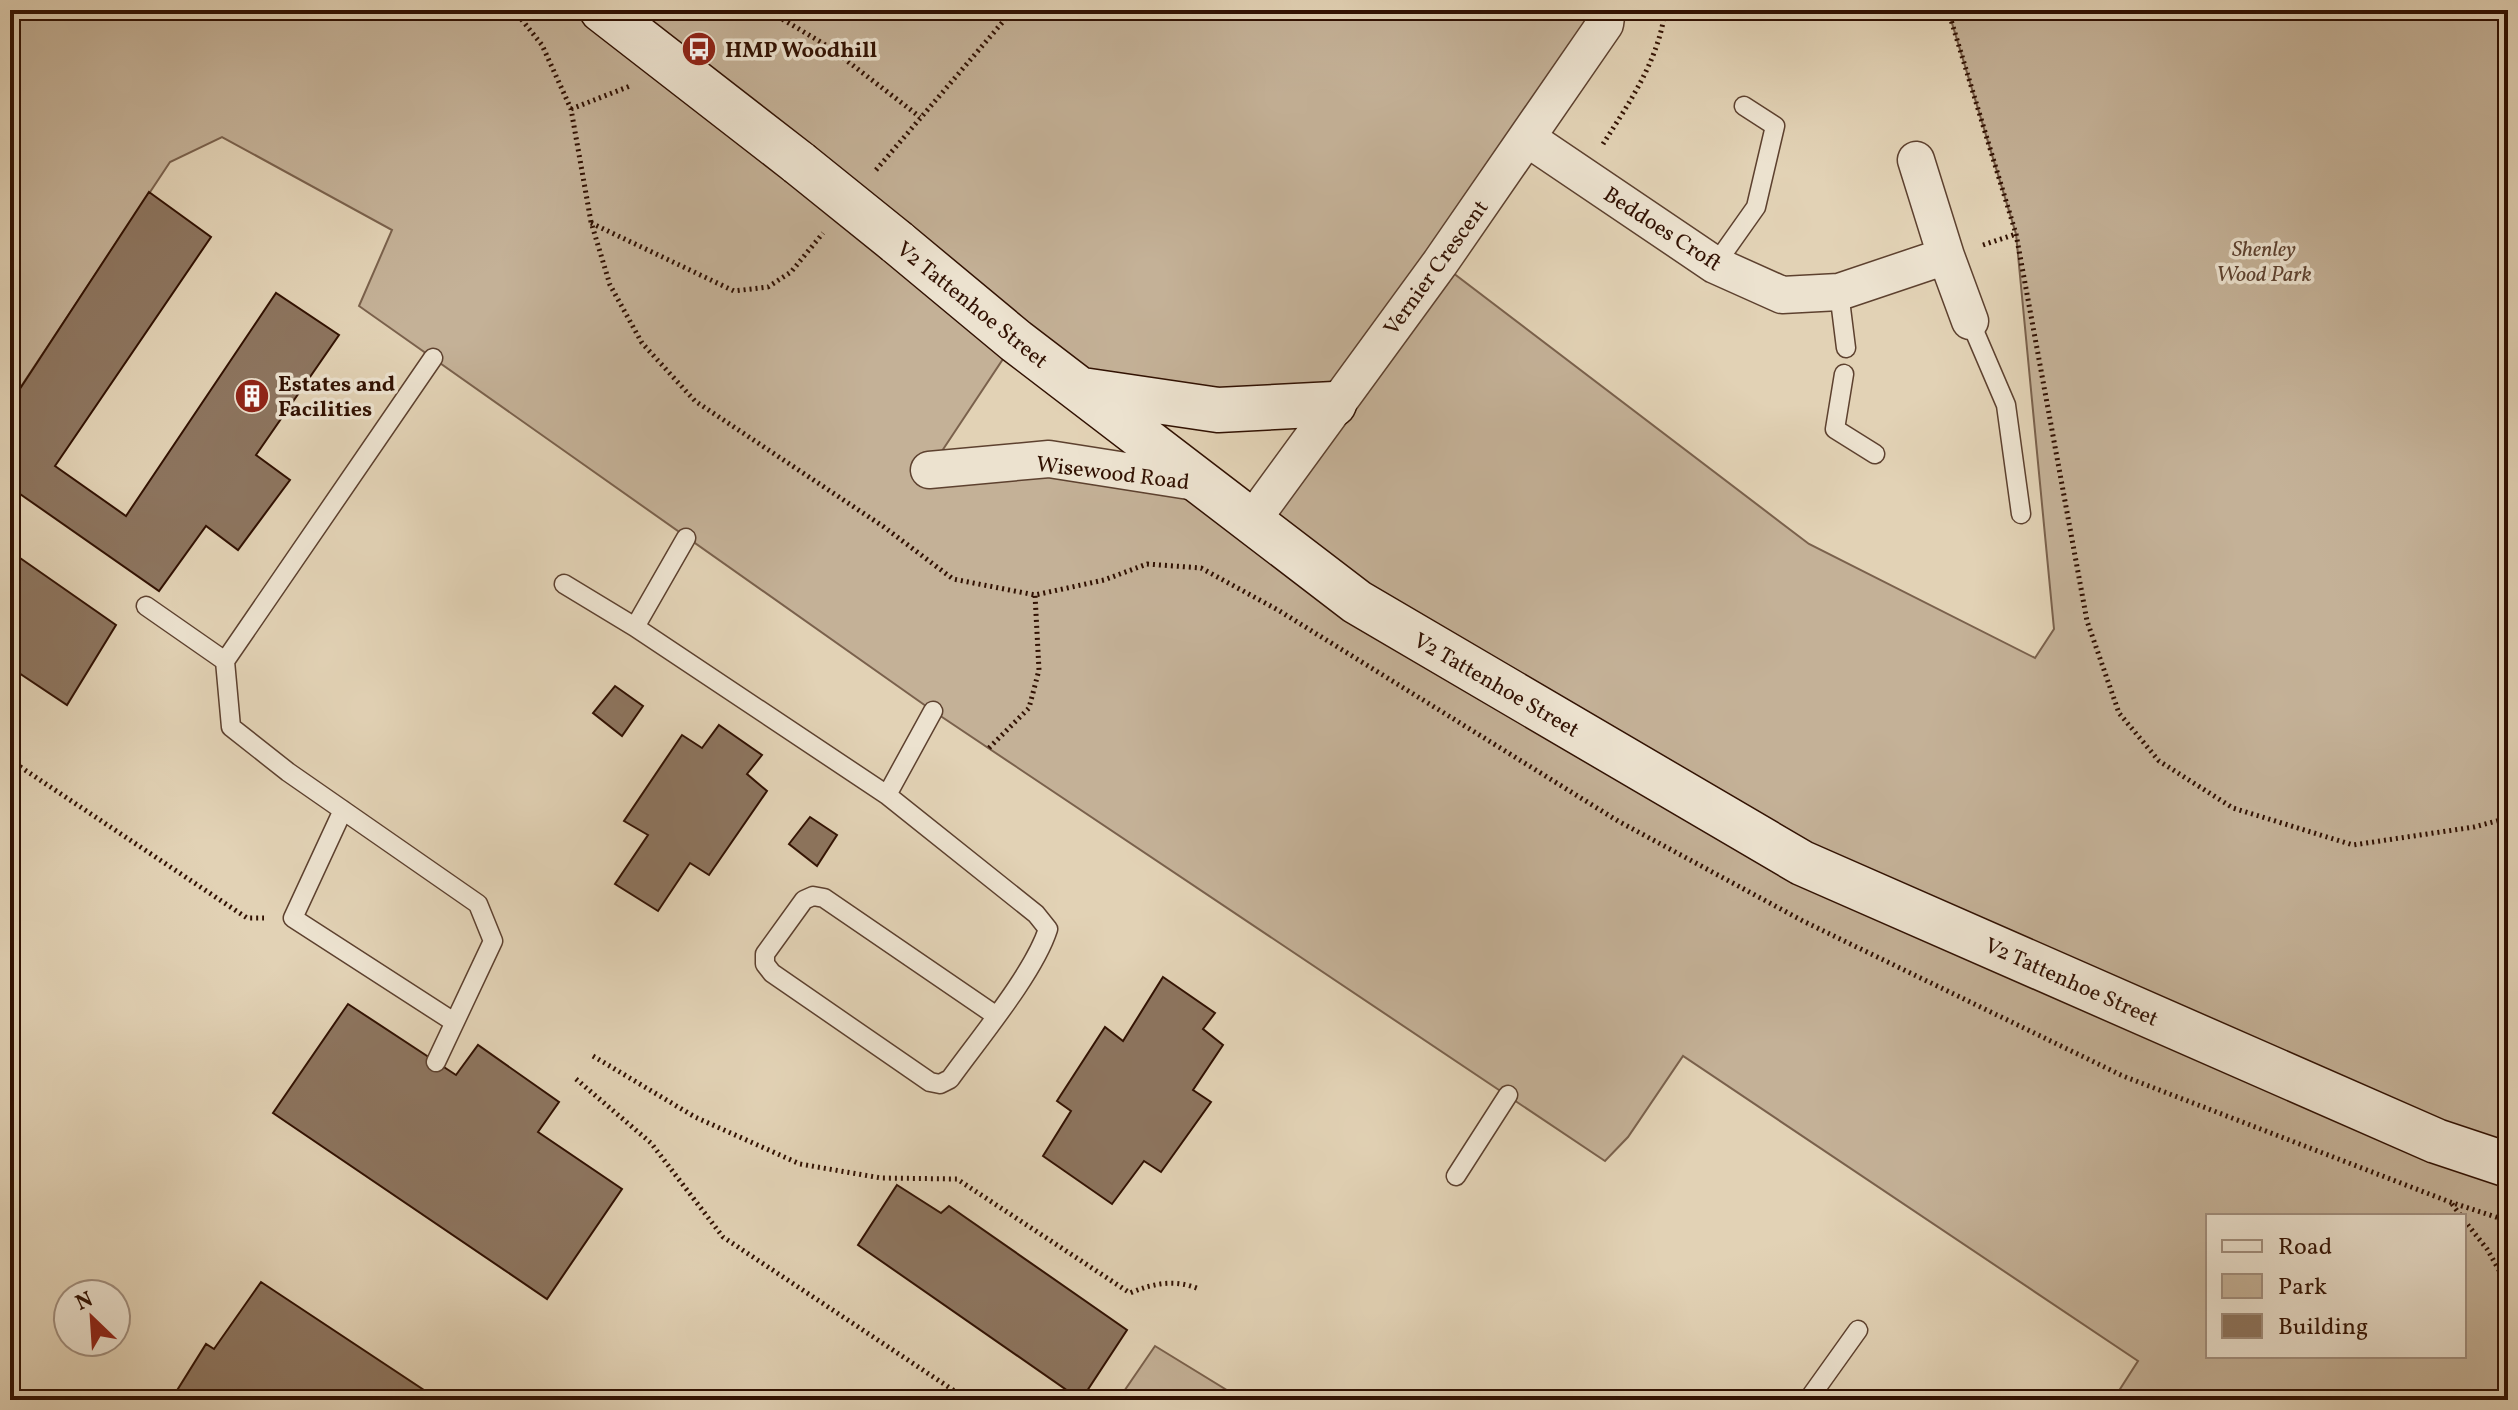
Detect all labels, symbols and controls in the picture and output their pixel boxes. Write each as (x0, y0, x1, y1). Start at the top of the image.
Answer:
bus stop icon: HMP Woodhill (680, 30, 718, 68)
place label: HMP Woodhill (725, 36, 877, 67)
street label: Beddoes Croft (1596, 180, 1727, 280)
street label: Vernier Crescent (1377, 194, 1497, 343)
street label: V2 Tattenhoe Street (889, 235, 1054, 377)
park label: Shenley Wood Park (2216, 235, 2312, 291)
place label: Estates and Facilities (278, 370, 395, 426)
building icon: Estates and Facilities (233, 377, 271, 415)
street label: Wisewood Road (1034, 450, 1191, 499)
street label: V2 Tattenhoe Street (1407, 626, 1585, 747)
street label: V2 Tattenhoe Street (1979, 931, 2163, 1036)
legend (2206, 1214, 2466, 1358)
text: Road (2278, 1231, 2332, 1265)
text: Park (2278, 1271, 2327, 1305)
north arrow (52, 1278, 132, 1358)
text: N (71, 1285, 98, 1320)
text: Building (2278, 1311, 2368, 1345)

